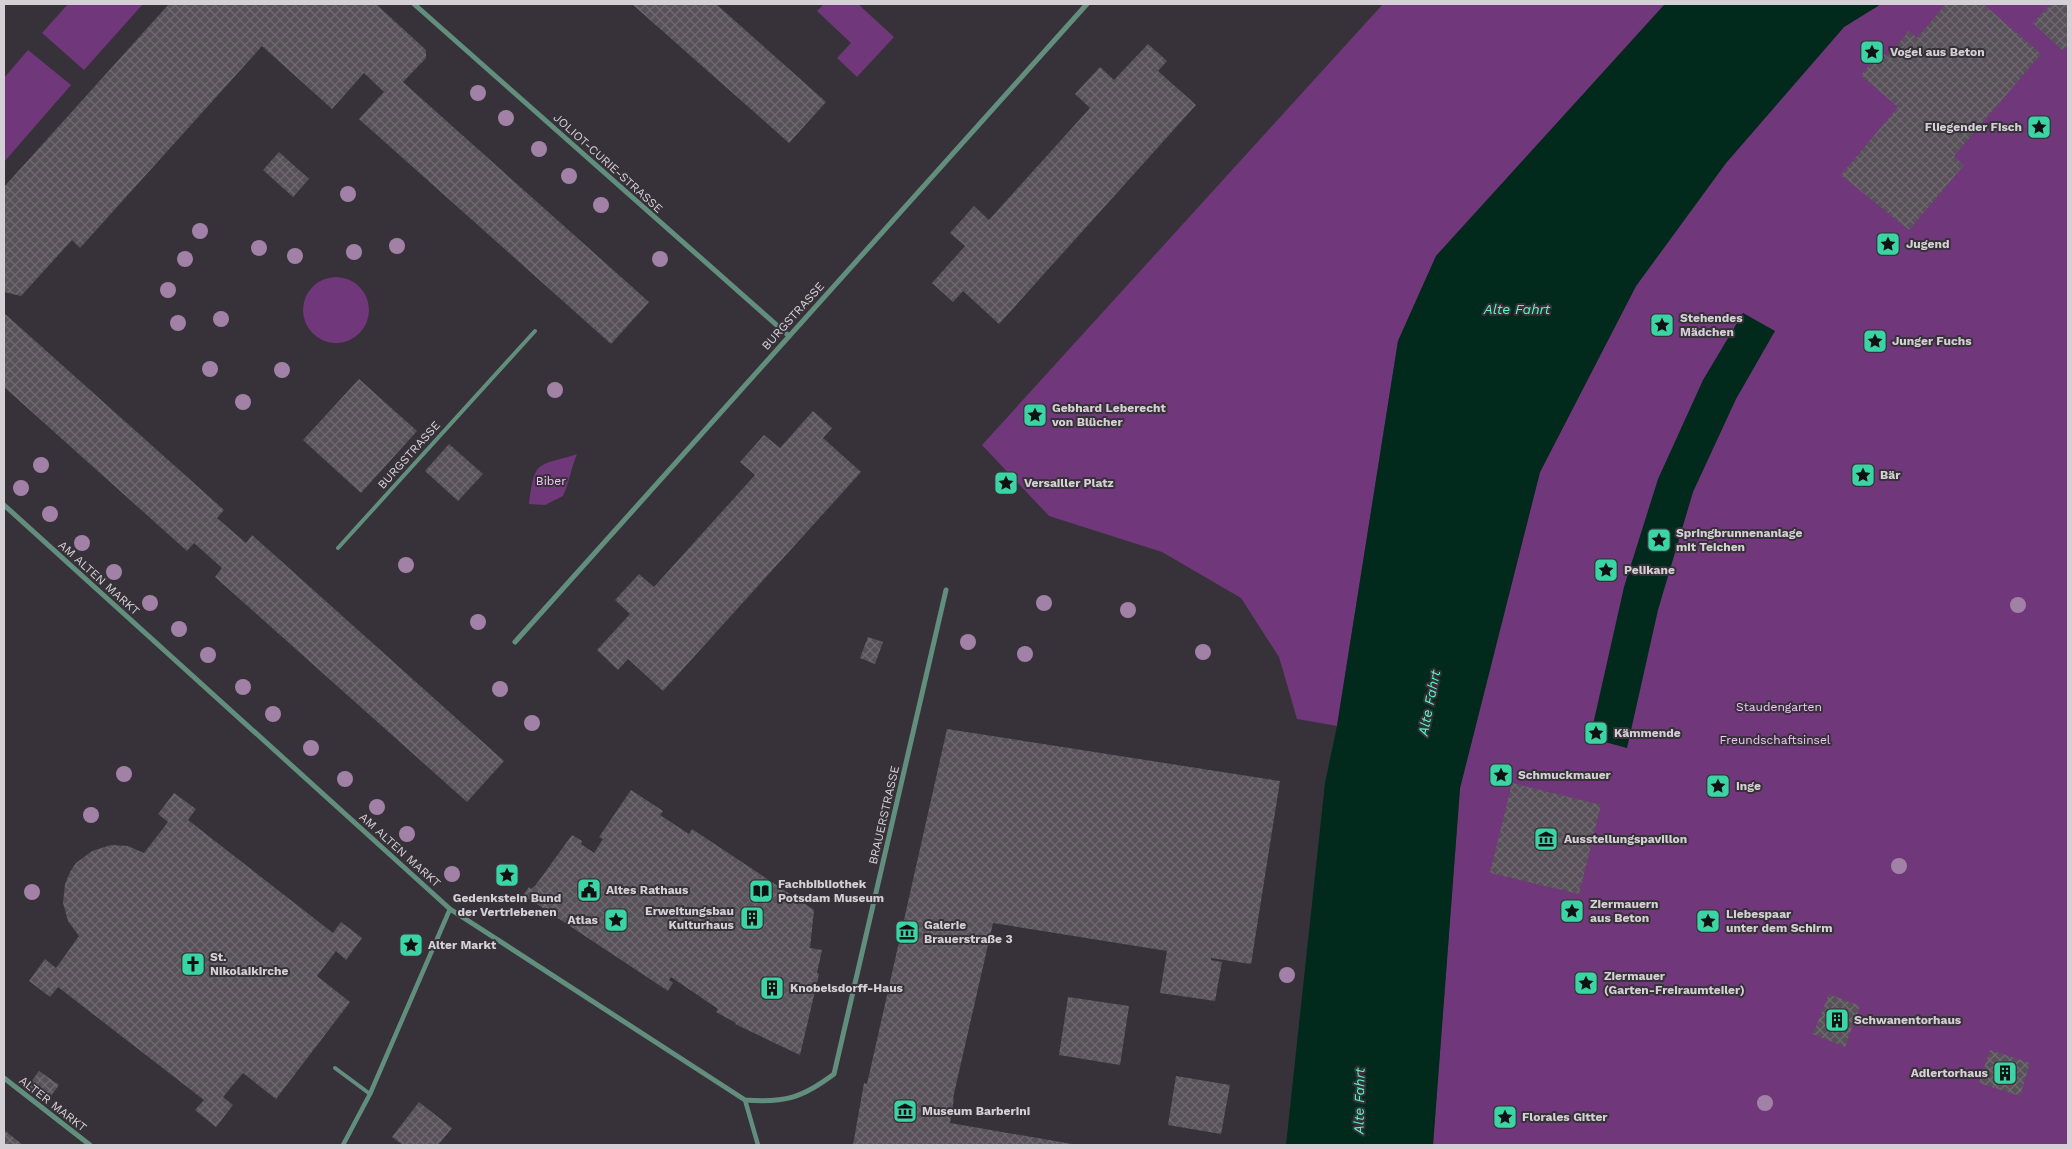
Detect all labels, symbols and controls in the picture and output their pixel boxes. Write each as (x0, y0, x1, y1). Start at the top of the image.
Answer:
place icon: Vogel aus Beton (1859, 39, 1885, 65)
place label: Vogel aus Beton (1890, 45, 1985, 59)
street label: JOLIOT-CURIE-STRASSE (551, 110, 666, 216)
place icon: Fliegender Fisch (2026, 114, 2052, 140)
place label: Fliegender Fisch (1925, 120, 2022, 134)
place icon: Jugend (1875, 231, 1901, 257)
place label: Jugend (1906, 237, 1949, 251)
street label: BURGSTRASSE (759, 279, 827, 353)
water label: Alte Fahrt (1483, 301, 1551, 317)
place label: Stehendes Mädchen (1680, 311, 1743, 339)
place icon: Stehendes Mädchen (1649, 312, 1675, 338)
place icon: Junger Fuchs (1862, 328, 1888, 354)
place label: Junger Fuchs (1892, 334, 1972, 348)
place label: Gebhard Leberecht von Blücher (1051, 401, 1166, 429)
place icon: Gebhard Leberecht von Blücher (1022, 402, 1048, 428)
street label: BURGSTRASSE (375, 418, 443, 492)
place icon: Bär (1850, 462, 1876, 488)
place label: Bär (1880, 468, 1901, 482)
place icon: Versailler Platz (993, 470, 1019, 496)
park label: Biber (536, 474, 566, 488)
place label: Versailler Platz (1024, 476, 1114, 490)
place label: Springbrunnenanlage mit Teichen (1676, 526, 1803, 554)
place icon: Springbrunnenanlage mit Teichen (1646, 527, 1672, 553)
street label: AM ALTEN MARKT (56, 538, 142, 618)
place icon: Pelikane (1593, 557, 1619, 583)
place label: Pelikane (1624, 563, 1675, 577)
water label: Alte Fahrt (1415, 668, 1443, 738)
park label: Staudengarten (1736, 700, 1822, 714)
place icon: Kämmende (1583, 720, 1609, 746)
place label: Kämmende (1614, 726, 1681, 740)
park label: Freundschaftsinsel (1719, 733, 1831, 747)
place icon: Schmuckmauer (1488, 762, 1514, 788)
street label: BRAUERSTRASSE (866, 764, 902, 866)
place label: Schmuckmauer (1518, 768, 1612, 782)
place icon: Inge (1705, 773, 1731, 799)
place label: Inge (1736, 779, 1761, 793)
street label: AM ALTEN MARKT (357, 810, 443, 890)
museum icon: Ausstellungspavillon (1533, 826, 1559, 852)
place label: Ausstellungspavillon (1564, 832, 1687, 846)
place icon: Gedenkstein Bund der Vertriebenen (494, 862, 520, 888)
public building icon: Altes Rathaus (576, 877, 602, 903)
place label: Fachbibliothek Potsdam Museum (778, 877, 884, 905)
library icon: Fachbibliothek Potsdam Museum (748, 878, 774, 904)
place label: Altes Rathaus (606, 883, 689, 897)
place label: Gedenkstein Bund der Vertriebenen (453, 891, 561, 919)
place label: Ziermauern aus Beton (1590, 897, 1658, 925)
place icon: Ziermauern aus Beton (1559, 898, 1585, 924)
place label: Erweitungsbau Kulturhaus (645, 904, 735, 932)
building icon: Erweitungsbau Kulturhaus (739, 905, 765, 931)
place icon: Atlas (603, 907, 629, 933)
place label: Liebespaar unter dem Schirm (1726, 907, 1833, 935)
place icon: Liebespaar unter dem Schirm (1695, 908, 1721, 934)
place label: Atlas (568, 913, 599, 927)
place label: Galerie Brauerstraße 3 (924, 918, 1013, 946)
museum icon: Galerie Brauerstraße 3 (894, 919, 920, 945)
place icon: Alter Markt (398, 932, 424, 958)
place label: Alter Markt (428, 938, 497, 952)
place label: St. Nikolaikirche (210, 950, 288, 978)
church icon: St. Nikolaikirche (180, 951, 206, 977)
place label: Ziermauer (Garten-Freiraumteiler) (1604, 969, 1745, 997)
place icon: Ziermauer (Garten-Freiraumteiler) (1573, 970, 1599, 996)
building icon: Knobelsdorff-Haus (759, 975, 785, 1001)
place label: Knobelsdorff-Haus (790, 981, 904, 995)
building icon: Schwanentorhaus (1824, 1007, 1850, 1033)
place label: Schwanentorhaus (1854, 1013, 1962, 1027)
building icon: Adlertorhaus (1992, 1060, 2018, 1086)
place label: Adlertorhaus (1911, 1066, 1989, 1080)
water label: Alte Fahrt (1350, 1067, 1368, 1135)
street label: ALTER MARKT (16, 1073, 90, 1135)
museum icon: Museum Barberini (892, 1098, 918, 1124)
place label: Museum Barberini (922, 1104, 1030, 1118)
place icon: Florales Gitter (1492, 1104, 1518, 1130)
place label: Florales Gitter (1522, 1110, 1608, 1124)

